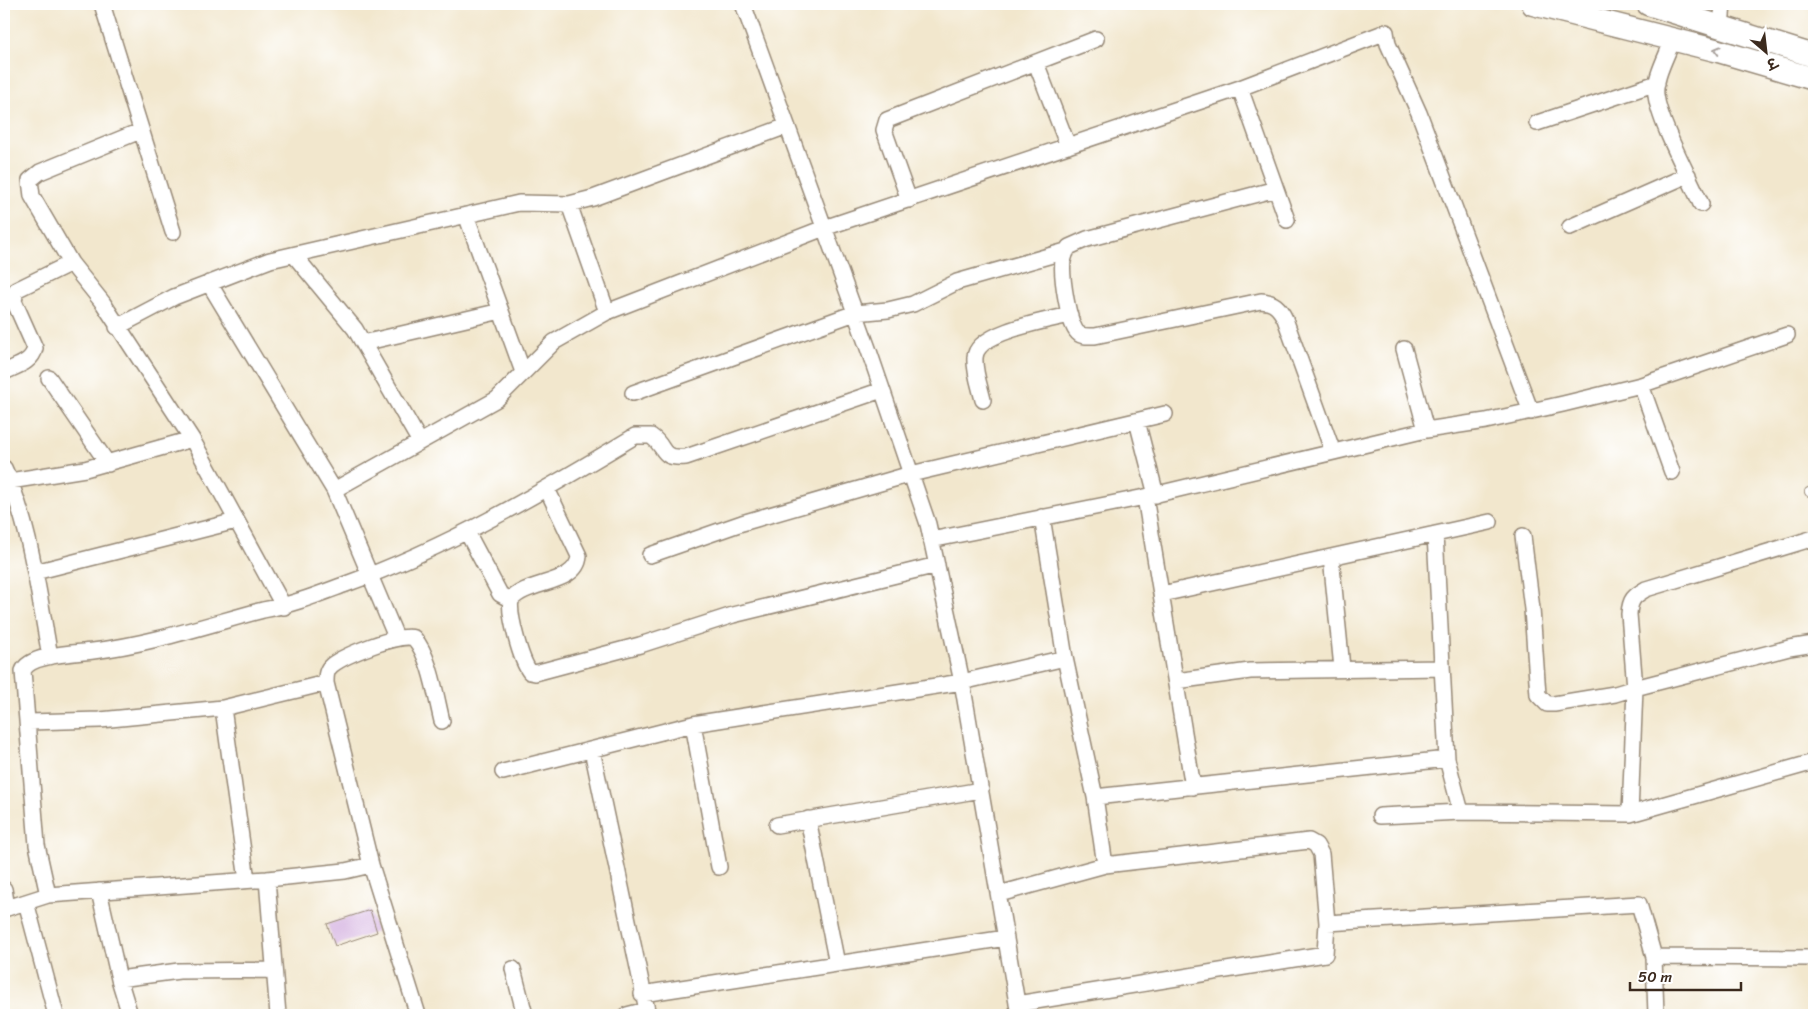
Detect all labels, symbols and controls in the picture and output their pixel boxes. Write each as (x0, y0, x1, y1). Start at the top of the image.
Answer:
north arrow (1740, 28, 1790, 78)
one-way arrow (1713, 46, 1722, 56)
text: उ (1760, 49, 1784, 77)
scale bar (1630, 959, 1742, 991)
text: 50 m (1638, 964, 1673, 990)

